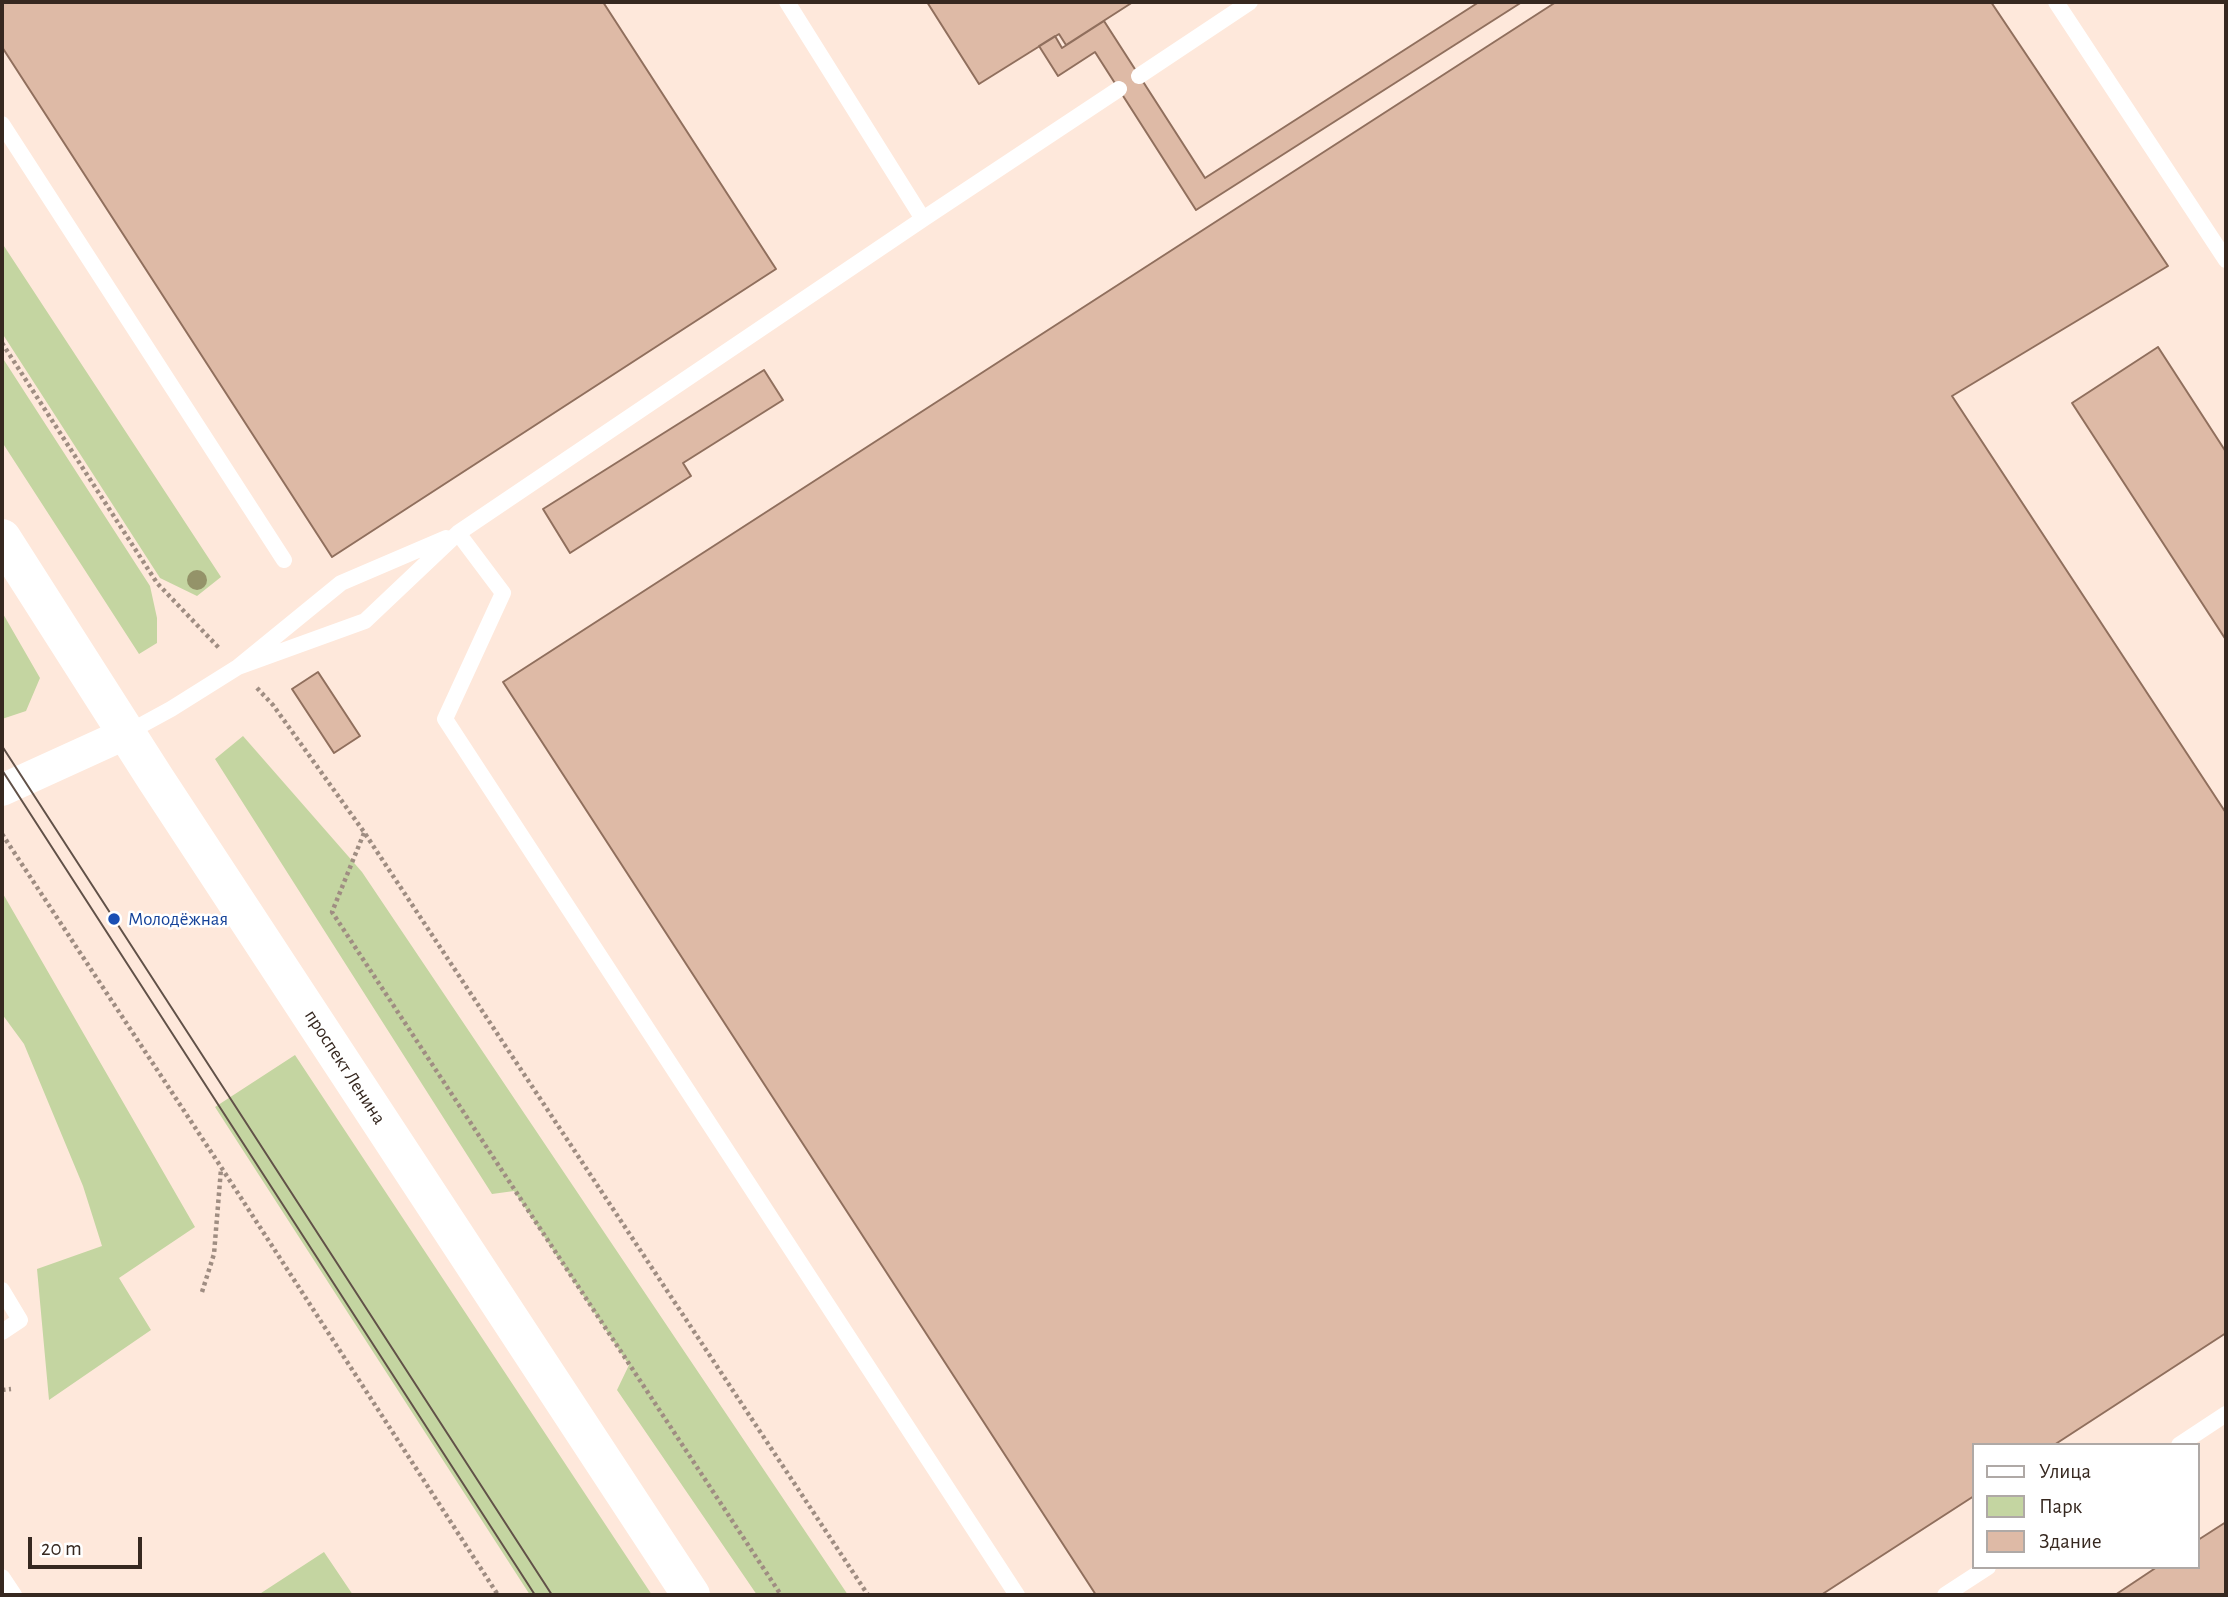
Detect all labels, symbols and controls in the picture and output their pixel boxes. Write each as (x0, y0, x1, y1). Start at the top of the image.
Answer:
place label: Молодёжная (128, 908, 228, 930)
marker: Молодёжная (106, 911, 122, 927)
street label: проспект Ленина (300, 1005, 390, 1129)
legend (1972, 1443, 2200, 1569)
text: Улица (2039, 1461, 2091, 1482)
text: Парк (2039, 1496, 2082, 1517)
scale bar (32, 1524, 145, 1568)
text: Здание (2039, 1531, 2102, 1552)
text: 20 m (41, 1538, 82, 1559)

